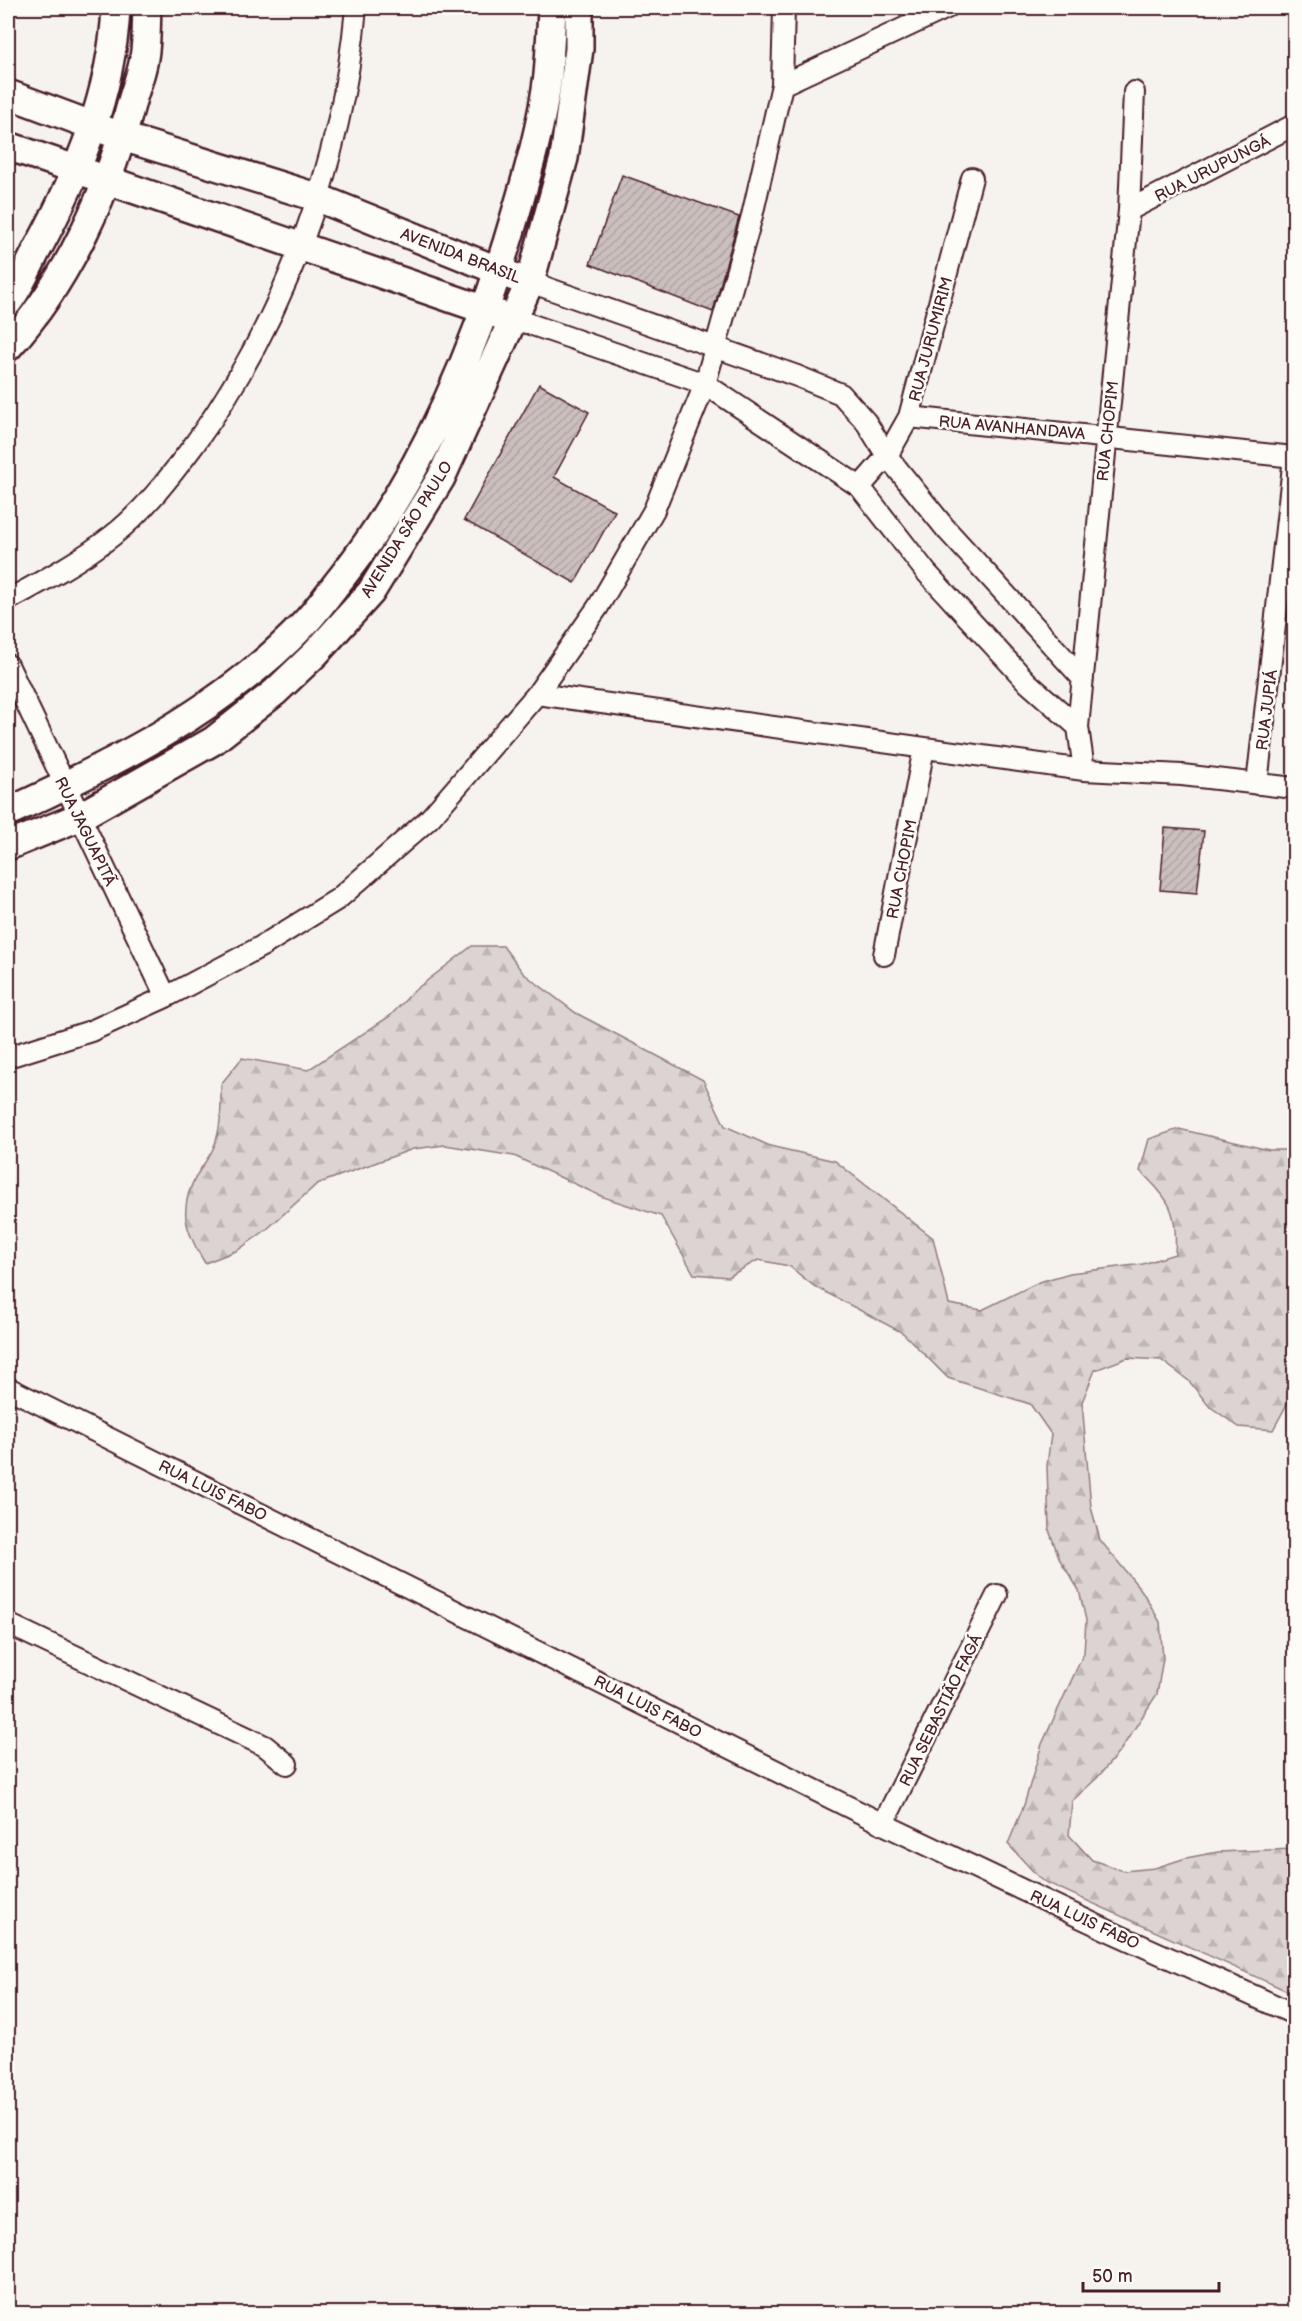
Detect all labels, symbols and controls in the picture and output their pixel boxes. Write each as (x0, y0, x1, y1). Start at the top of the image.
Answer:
street label: RUA URUPUNGÁ (1151, 130, 1274, 207)
street label: AVENIDA BRASIL (398, 225, 524, 288)
street label: RUA JURUMIRIM (906, 275, 957, 404)
street label: RUA CHOPIM (1094, 380, 1123, 482)
street label: RUA AVANHANDAVA (938, 413, 1086, 444)
street label: AVENIDA SÃO PAULO (357, 458, 457, 601)
street label: RUA JUPIÁ (1251, 668, 1282, 752)
street label: RUA JAGUAPITÃ (50, 774, 120, 889)
street label: RUA CHOPIM (884, 818, 921, 921)
street label: RUA LUIS FABO (155, 1457, 270, 1526)
street label: RUA SEBASTIÃO FAGÁ (894, 1631, 986, 1790)
street label: RUA LUIS FABO (590, 1672, 704, 1743)
street label: RUA LUIS FABO (1027, 1887, 1142, 1954)
scale bar (1083, 2255, 1220, 2293)
text: 50 m (1092, 2266, 1133, 2287)

